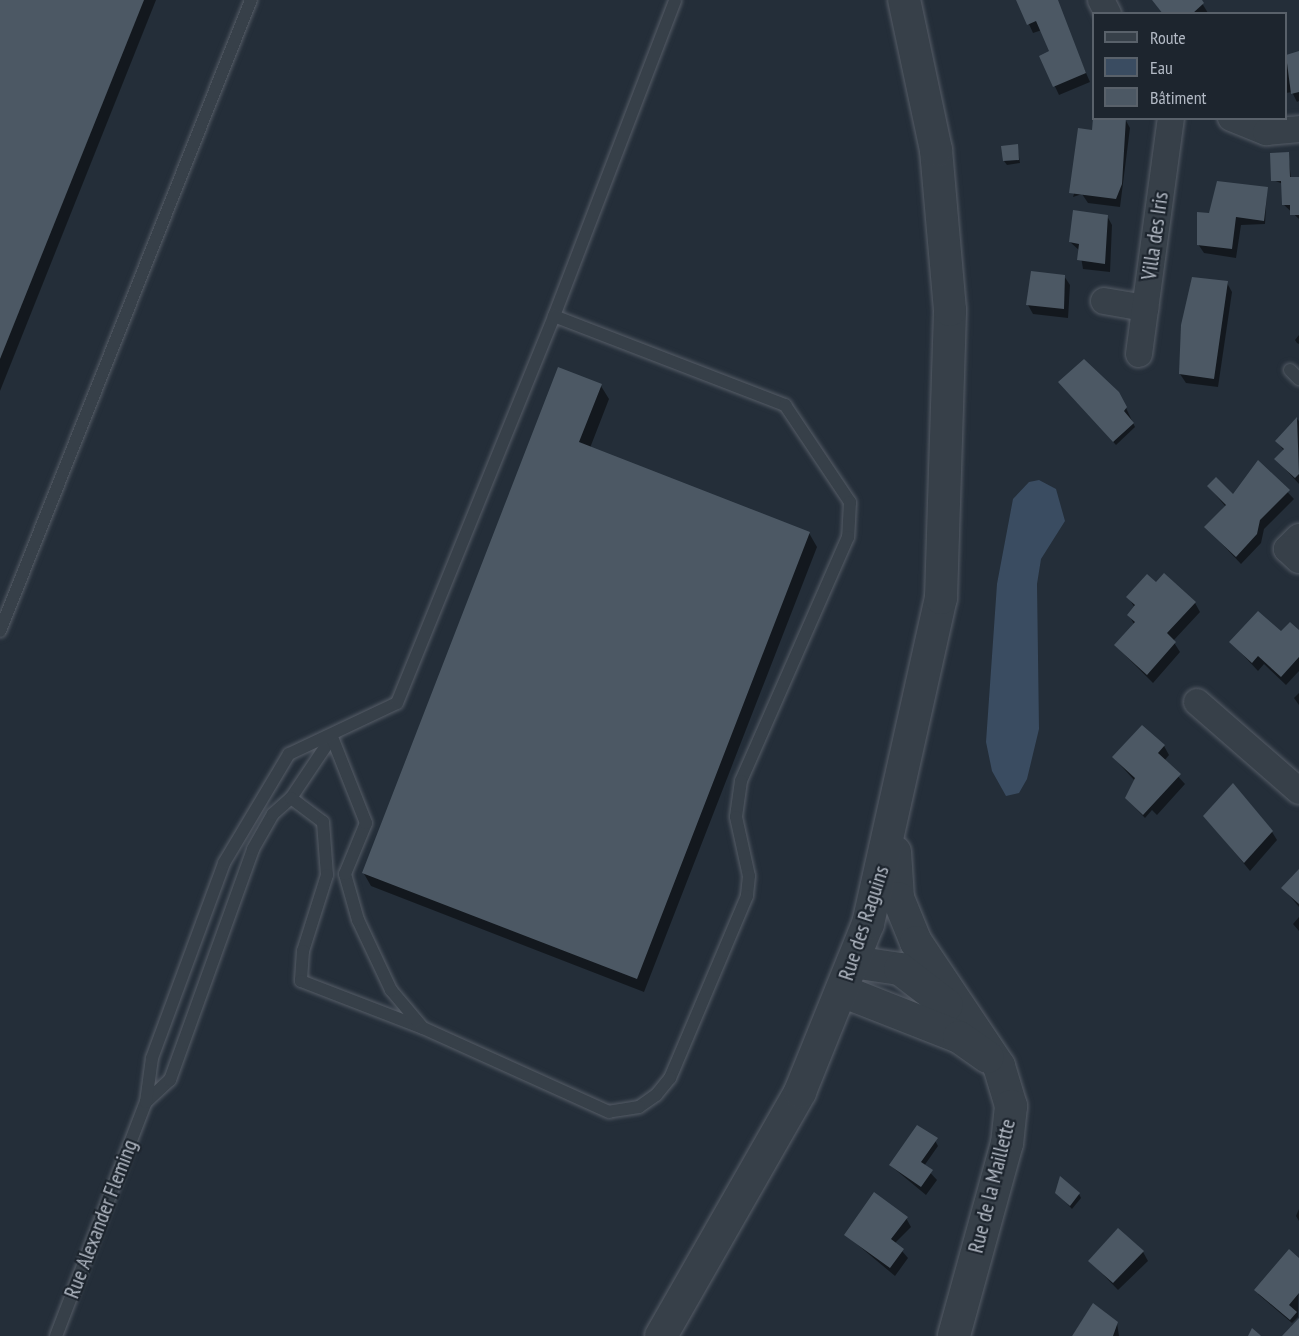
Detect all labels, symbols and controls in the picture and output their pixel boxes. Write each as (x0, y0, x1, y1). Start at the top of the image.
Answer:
legend (1092, 12, 1287, 120)
text: Route (1150, 26, 1186, 49)
text: Eau (1150, 56, 1173, 79)
text: Bâtiment (1150, 86, 1207, 109)
street label: Villa des Iris (1136, 190, 1174, 282)
street label: Rue des Raguins (834, 862, 894, 984)
street label: Rue de la Maillette (963, 1116, 1021, 1256)
street label: Rue Alexander Fleming (59, 1136, 143, 1302)

